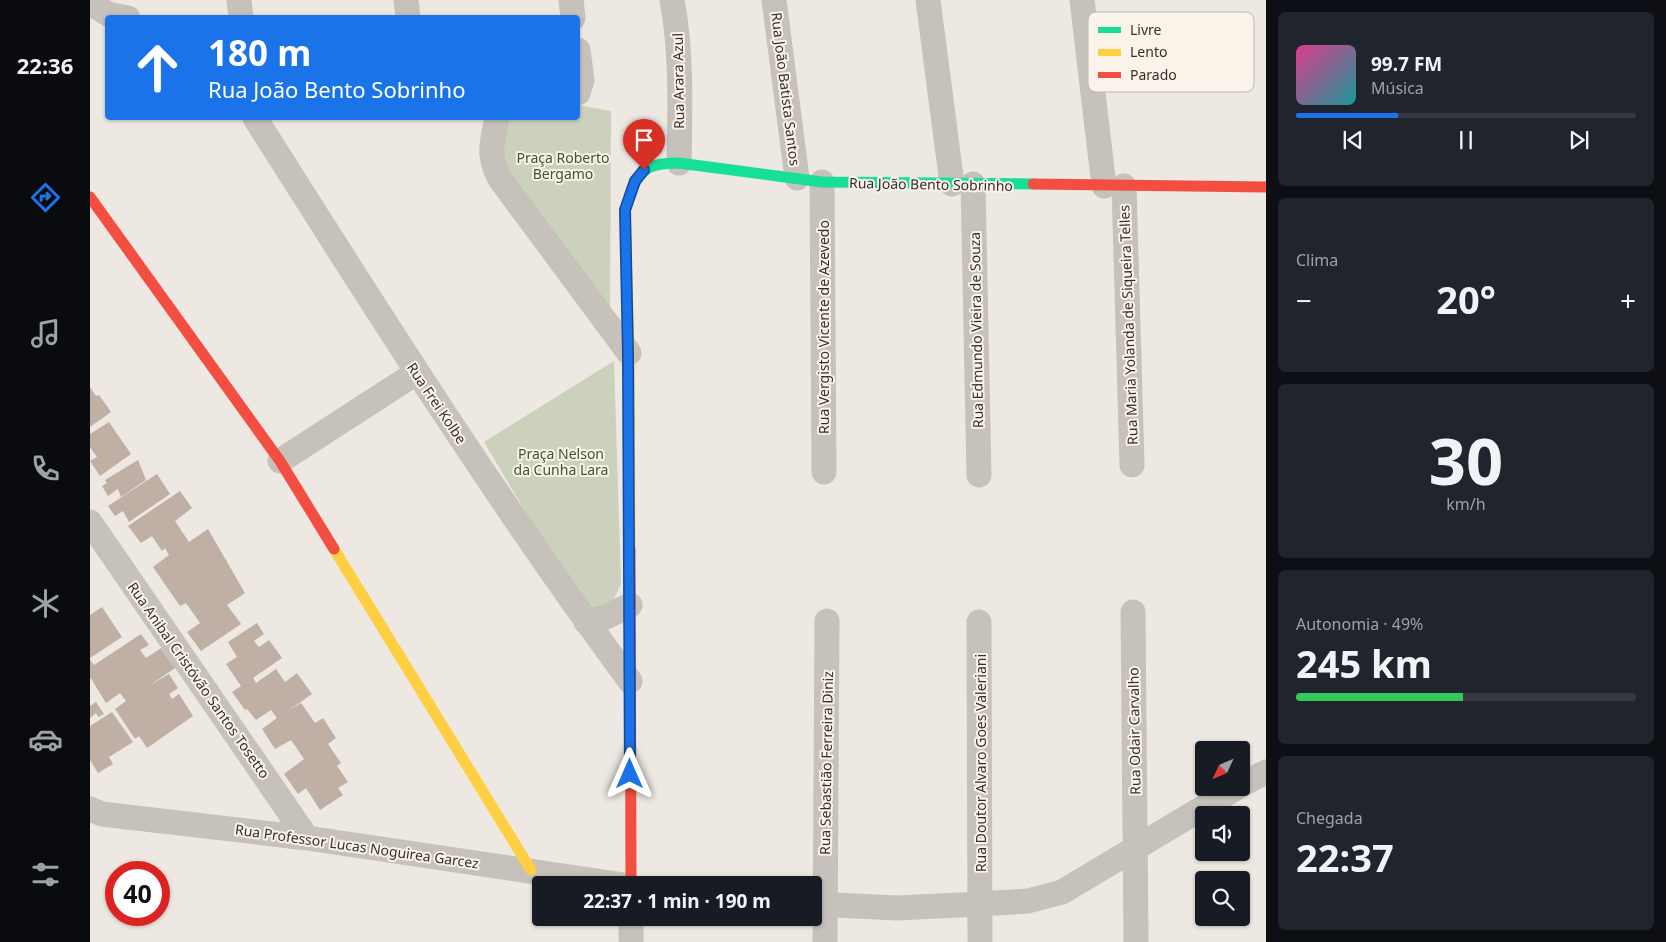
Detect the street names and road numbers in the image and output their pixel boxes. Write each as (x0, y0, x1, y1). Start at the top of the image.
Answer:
street label: Rua João Batista Santos (767, 11, 805, 167)
street label: Rua Arara Azul (668, 33, 688, 129)
street label: Rua João Bento Sobrinho (849, 173, 1013, 195)
street label: Rua Maria Yolanda de Siqueira Telles (1114, 204, 1142, 445)
street label: Rua Vergisto Vicente de Azevedo (814, 220, 833, 434)
street label: Rua Edmundo Vieira de Souza (965, 232, 987, 428)
street label: Rua Frei Kolbe (403, 359, 471, 447)
street label: Rua Anibal Cristóvão Santos Tosetto (124, 578, 274, 782)
street label: Rua Doutor Alvaro Goes Valeriani (971, 654, 990, 872)
street label: Rua Odair Carvalho (1123, 667, 1145, 795)
street label: Rua Sebastião Ferreira Diniz (815, 671, 837, 855)
street label: Rua Professor Lucas Noguirea Garcez (234, 819, 480, 873)

